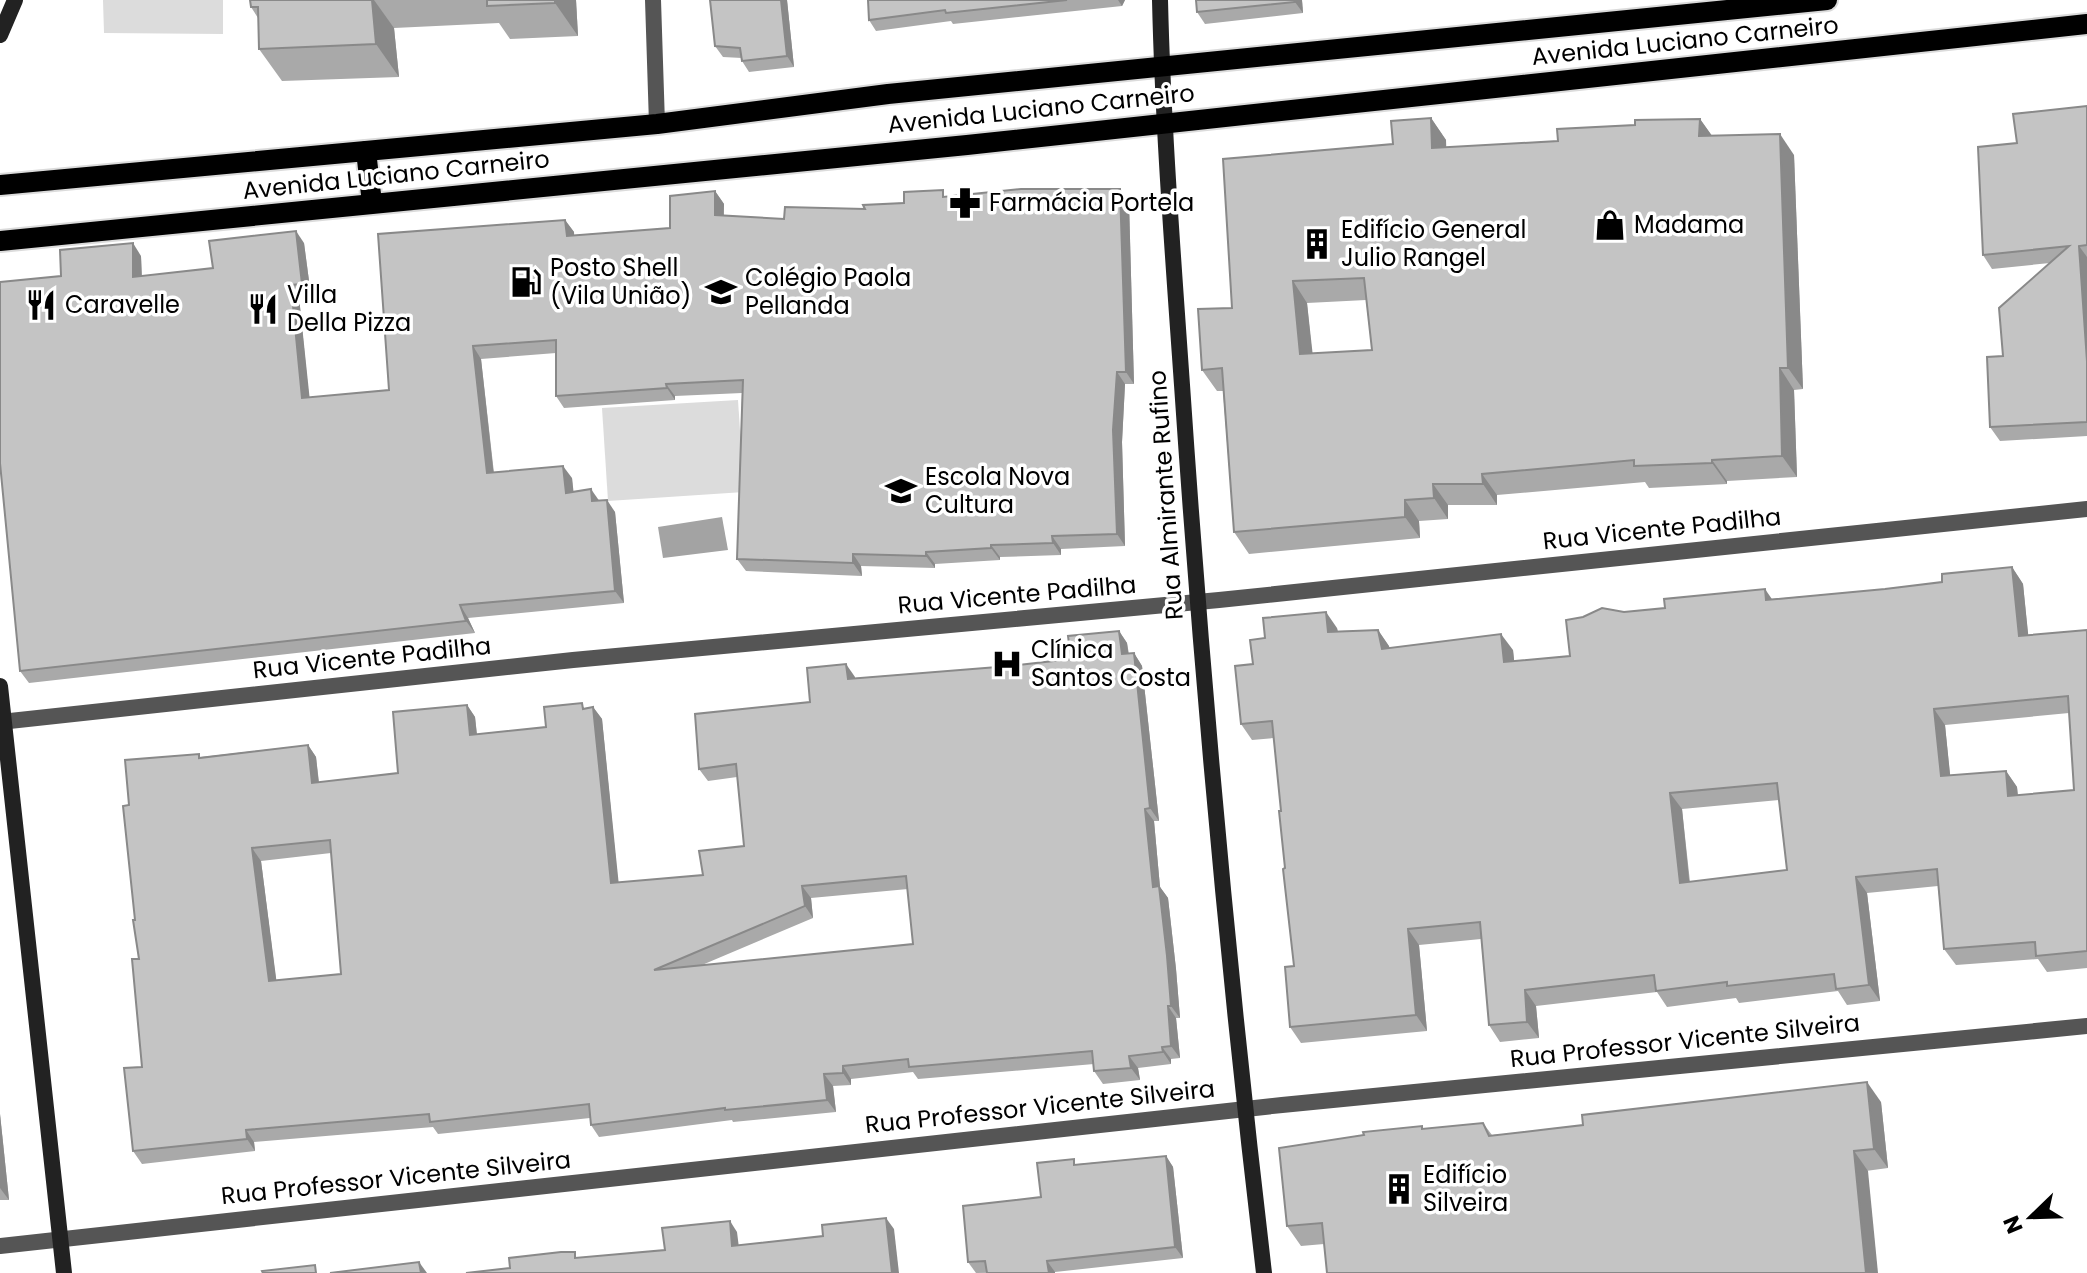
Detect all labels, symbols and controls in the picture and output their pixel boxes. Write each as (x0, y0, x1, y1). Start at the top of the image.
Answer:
street label: Avenida Luciano Carneiro (1530, 8, 1840, 73)
street label: Avenida Luciano Carneiro (886, 76, 1196, 141)
street label: Avenida Luciano Carneiro (241, 142, 551, 207)
pharmacy icon: Farmácia Portela (948, 186, 982, 220)
place label: Farmácia Portela (989, 186, 1194, 219)
shop icon: Madama (1593, 208, 1627, 242)
place label: Madama (1634, 208, 1744, 241)
place label: Edifício General Julio Rangel (1341, 213, 1526, 274)
building icon: Edifício General Julio Rangel (1300, 227, 1334, 261)
place label: Posto Shell (Vila União) (550, 251, 692, 312)
place label: Colégio Paola Pellanda (745, 261, 911, 322)
fuel station icon: Posto Shell (Vila União) (509, 265, 543, 299)
school or university icon: Colégio Paola Pellanda (704, 275, 738, 309)
place label: Villa Della Pizza (287, 278, 411, 339)
restaurant icon: Caravelle (24, 288, 58, 322)
place label: Caravelle (65, 288, 180, 321)
restaurant icon: Villa Della Pizza (246, 292, 280, 326)
street label: Rua Almirante Rufino (1140, 369, 1191, 621)
place label: Escola Nova Cultura (925, 460, 1070, 521)
school or university icon: Escola Nova Cultura (884, 474, 918, 508)
street label: Rua Vicente Padilha (1541, 500, 1783, 557)
street label: Rua Vicente Padilha (896, 568, 1138, 621)
street label: Rua Vicente Padilha (251, 629, 493, 686)
place label: Clínica Santos Costa (1031, 633, 1191, 694)
hospital icon: Clínica Santos Costa (990, 647, 1024, 681)
street label: Rua Professor Vicente Silveira (1508, 1006, 1862, 1075)
street label: Rua Professor Vicente Silveira (863, 1072, 1217, 1141)
street label: Rua Professor Vicente Silveira (219, 1143, 573, 1212)
place label: Edifício Silveira (1423, 1158, 1508, 1219)
building icon: Edifício Silveira (1382, 1172, 1416, 1206)
north arrow (1991, 1177, 2071, 1257)
text: N (1996, 1211, 2031, 1238)

